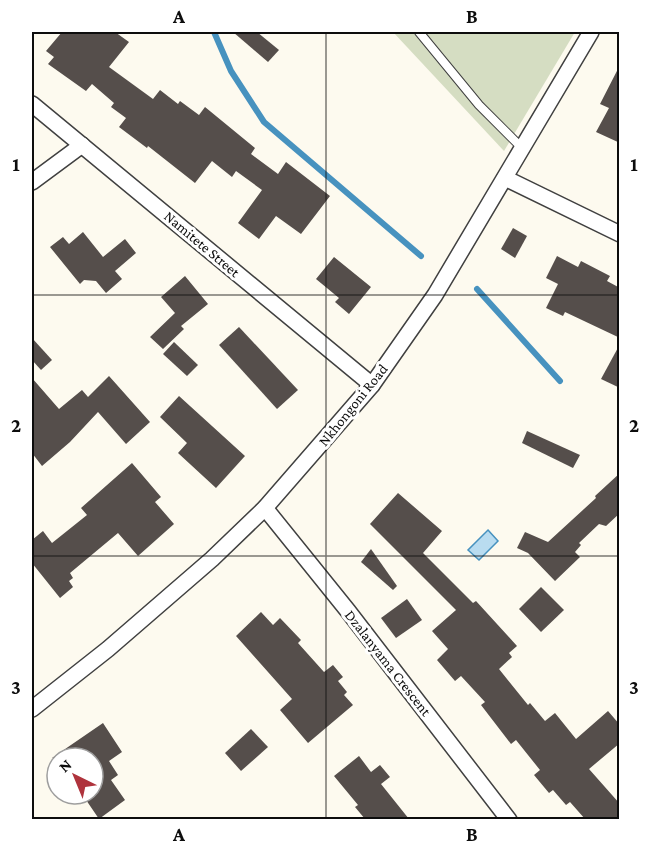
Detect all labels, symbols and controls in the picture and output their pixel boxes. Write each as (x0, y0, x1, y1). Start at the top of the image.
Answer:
text: A (172, 5, 186, 27)
text: B (466, 5, 478, 27)
text: 1 (12, 153, 20, 175)
text: 1 (630, 153, 638, 175)
street label: Namitete Street (161, 208, 244, 281)
street label: Nkhongoni Road (315, 361, 392, 450)
text: 2 (11, 414, 21, 436)
text: 2 (629, 414, 639, 436)
street label: Dzalanyama Crescent (341, 607, 435, 721)
text: 3 (11, 676, 21, 698)
text: 3 (629, 676, 639, 698)
north arrow (45, 746, 105, 806)
text: N (55, 755, 75, 775)
text: A (172, 823, 186, 845)
text: B (466, 823, 478, 845)

